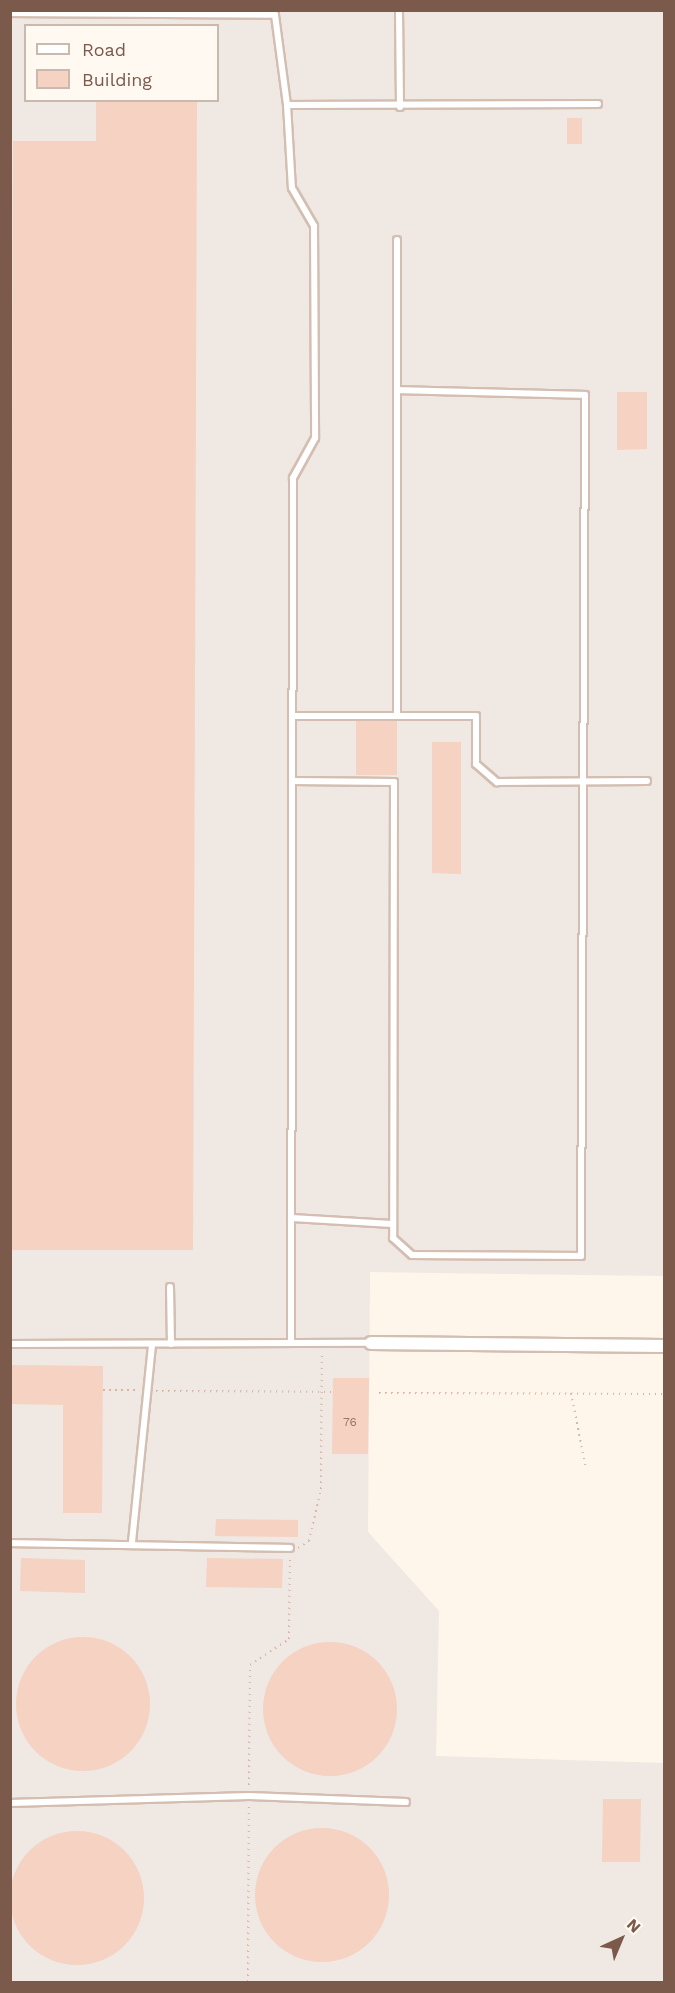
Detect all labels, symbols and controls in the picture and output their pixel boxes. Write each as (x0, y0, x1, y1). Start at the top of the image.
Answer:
legend (24, 24, 219, 102)
text: Road (82, 39, 126, 60)
text: Building (82, 69, 152, 90)
house number: 76 (343, 1416, 357, 1430)
north arrow (591, 1909, 651, 1969)
text: N (623, 1915, 645, 1937)

